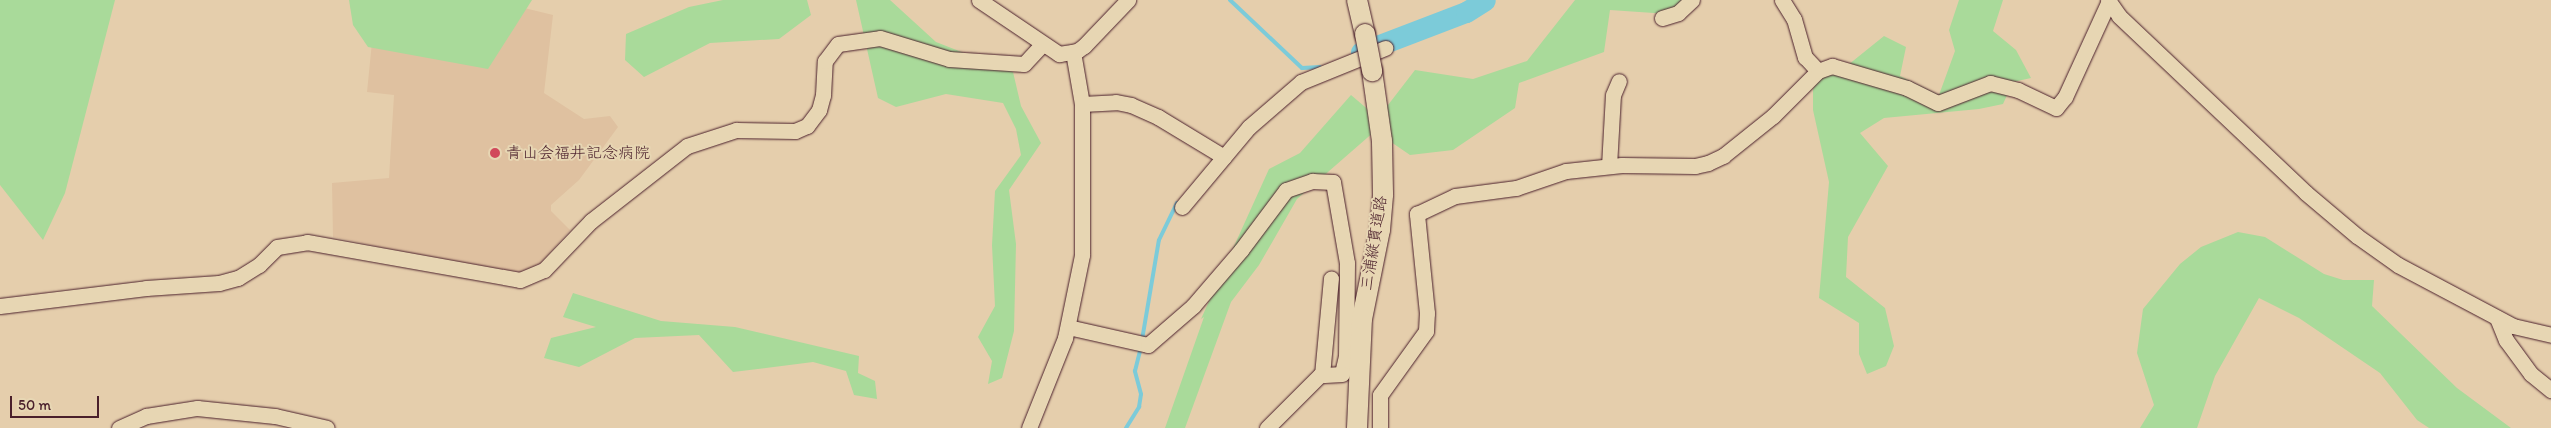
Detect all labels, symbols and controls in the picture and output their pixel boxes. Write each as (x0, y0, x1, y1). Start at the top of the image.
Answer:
place label: 青山会福井記念病院 (506, 143, 650, 163)
marker: 青山会福井記念病院 (488, 146, 502, 160)
street label: 三浦縦貫道路 (1357, 194, 1391, 292)
scale bar (12, 386, 101, 418)
text: 50 m (18, 396, 51, 414)

